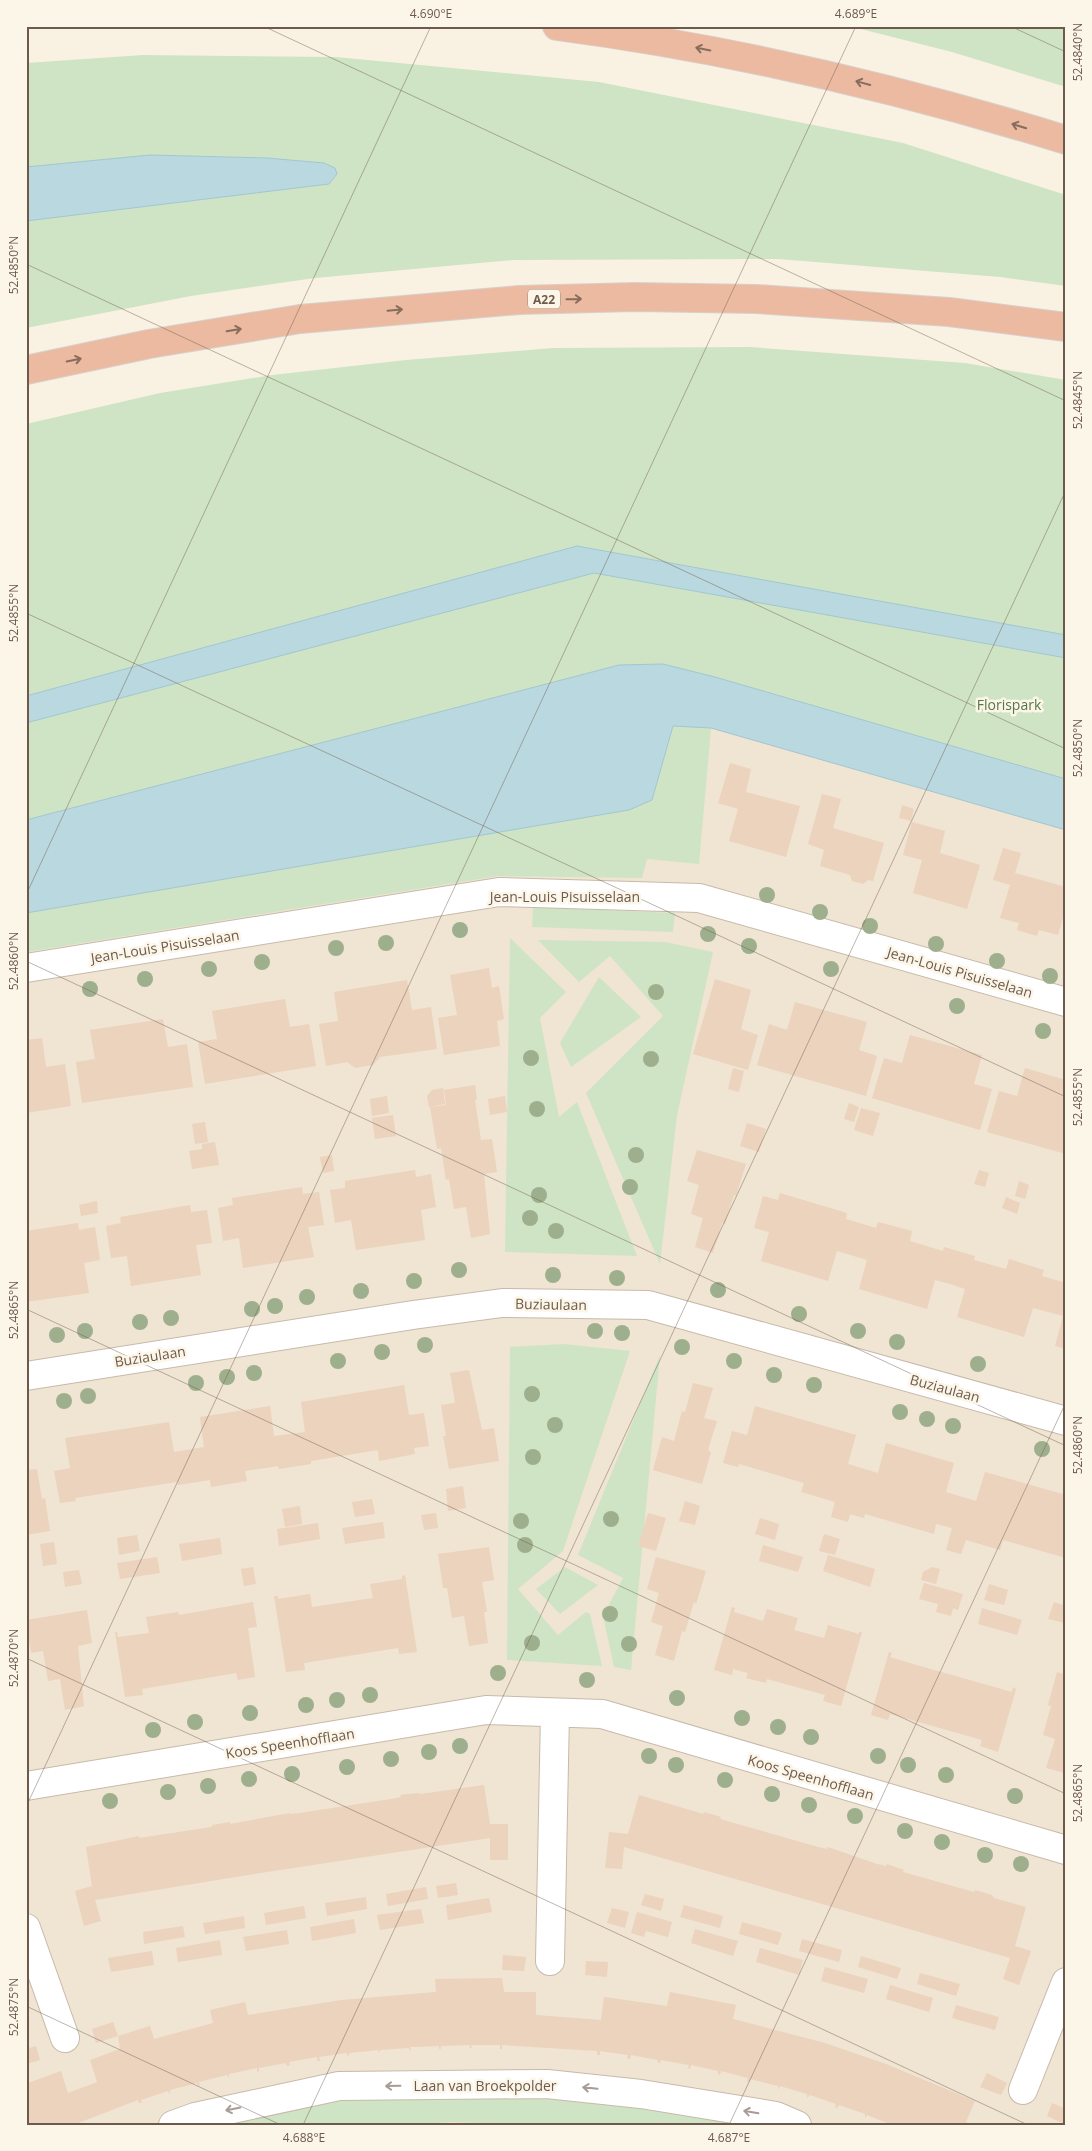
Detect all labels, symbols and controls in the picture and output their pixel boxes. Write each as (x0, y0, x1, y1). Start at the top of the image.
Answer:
text: 4.690°E (410, 5, 452, 22)
text: 4.689°E (835, 5, 877, 22)
text: 52.4840°N (1069, 23, 1086, 81)
one-way arrow (696, 44, 712, 54)
one-way arrow (855, 78, 871, 87)
one-way arrow (1012, 120, 1028, 130)
text: 52.4850°N (5, 236, 22, 294)
road number: A22 (528, 290, 560, 308)
one-way arrow (566, 294, 582, 303)
one-way arrow (387, 306, 403, 315)
one-way arrow (225, 324, 241, 334)
one-way arrow (65, 355, 81, 364)
text: 52.4845°N (1069, 371, 1086, 429)
text: 52.4855°N (5, 584, 22, 642)
park label: Florispark (977, 695, 1042, 714)
text: 52.4850°N (1069, 719, 1086, 777)
street label: Jean-Louis Pisuisselaan (488, 887, 640, 906)
street label: Jean-Louis Pisuisselaan (87, 925, 241, 967)
text: 52.4860°N (5, 932, 22, 990)
street label: Jean-Louis Pisuisselaan (883, 942, 1035, 1002)
text: 52.4855°N (1069, 1068, 1086, 1126)
text: 52.4865°N (5, 1281, 22, 1339)
street label: Buziaulaan (515, 1294, 587, 1314)
street label: Buziaulaan (113, 1341, 187, 1371)
street label: Buziaulaan (908, 1370, 982, 1406)
text: 52.4860°N (1069, 1416, 1086, 1474)
text: 52.4870°N (5, 1629, 22, 1687)
street label: Koos Speenhofflaan (224, 1723, 356, 1763)
street label: Koos Speenhofflaan (746, 1750, 876, 1804)
text: 52.4865°N (1069, 1764, 1086, 1822)
text: 52.4875°N (5, 1978, 22, 2036)
street label: Laan van Broekpolder (413, 2076, 557, 2095)
one-way arrow (385, 2081, 401, 2090)
one-way arrow (582, 2083, 598, 2093)
one-way arrow (225, 2105, 241, 2114)
one-way arrow (743, 2106, 759, 2116)
text: 4.688°E (283, 2129, 325, 2146)
text: 4.687°E (708, 2129, 750, 2146)

